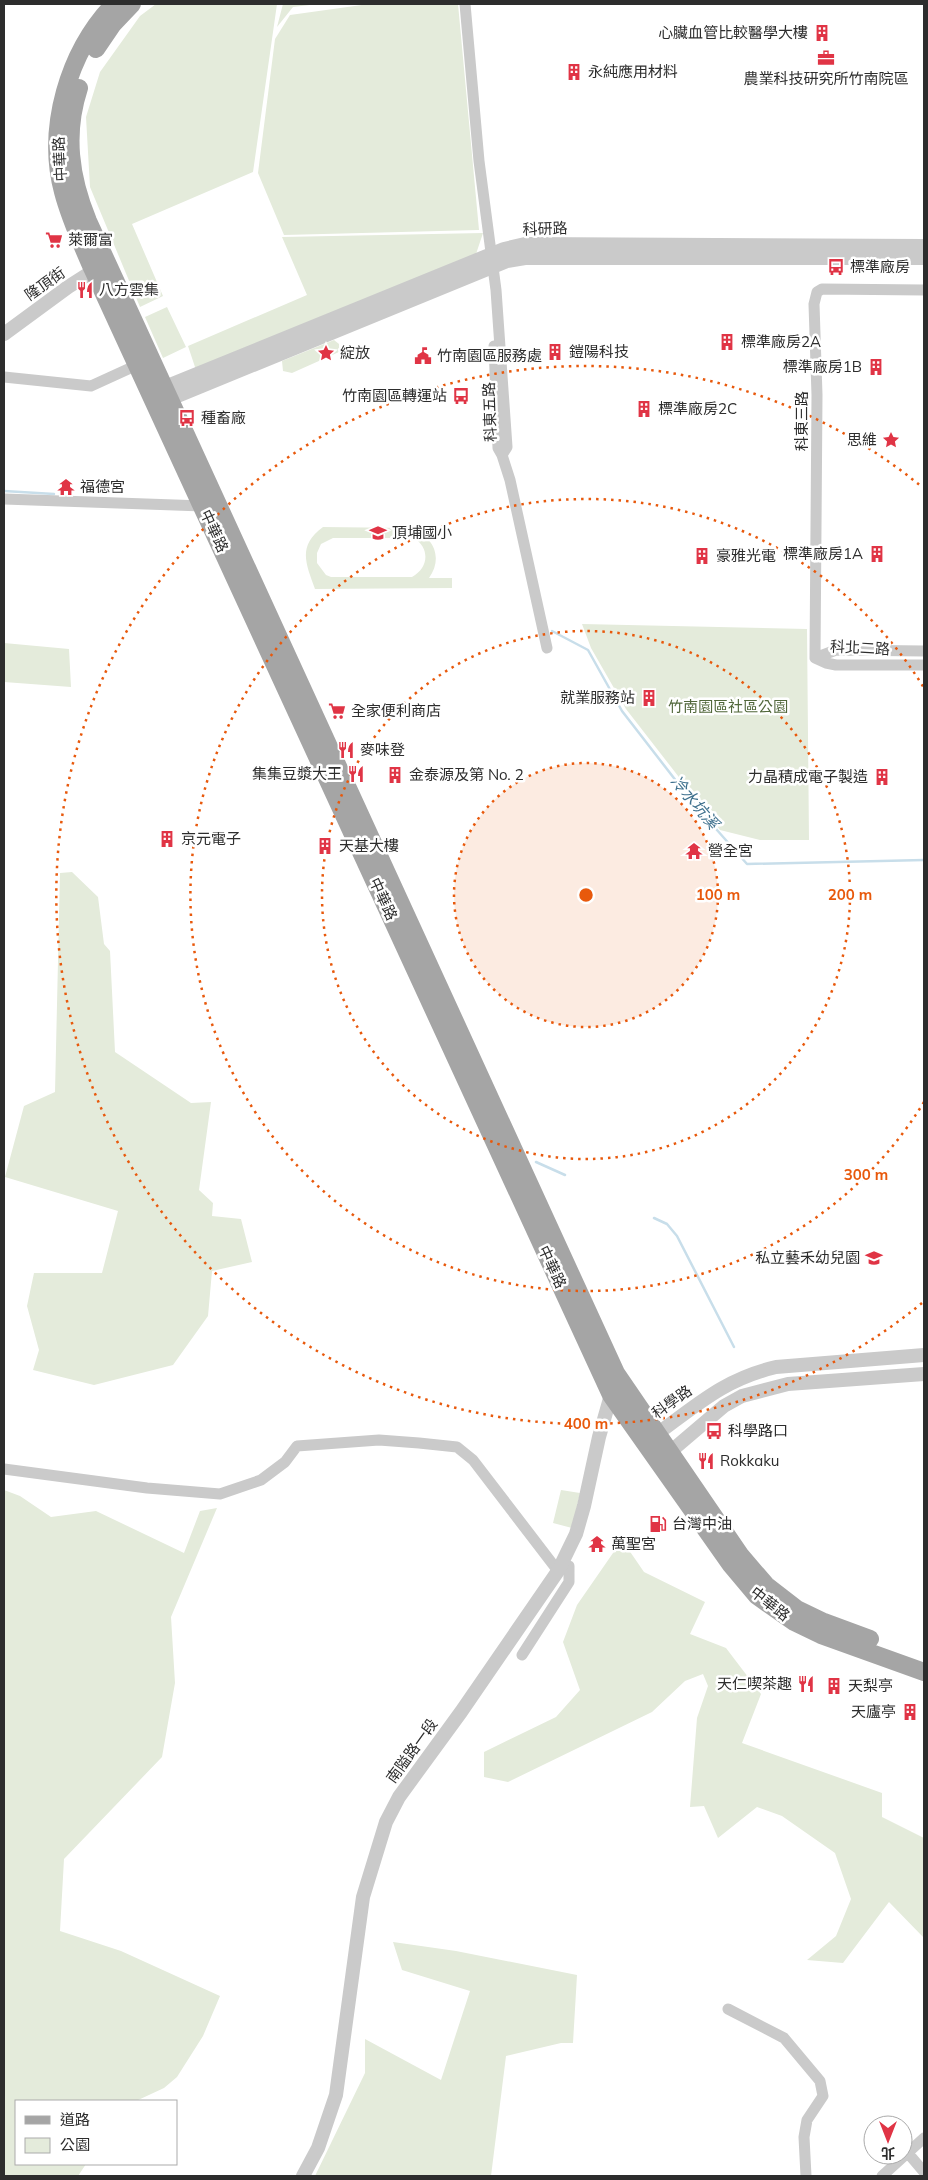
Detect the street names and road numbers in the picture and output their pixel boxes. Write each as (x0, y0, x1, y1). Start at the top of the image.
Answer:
street label: 中華路 (49, 136, 70, 182)
street label: 科研路 (522, 218, 568, 239)
street label: 隆頂街 (21, 263, 69, 304)
street label: 科東五路 (479, 382, 500, 442)
street label: 科東三路 (792, 391, 811, 451)
street label: 中華路 (196, 506, 233, 555)
street label: 科北二路 (830, 636, 890, 659)
street label: 中華路 (365, 874, 402, 923)
street label: 中華路 (534, 1242, 571, 1291)
street label: 科學路 (648, 1381, 695, 1423)
street label: 中華路 (747, 1582, 794, 1625)
street label: 南隘路一段 (382, 1715, 441, 1787)

